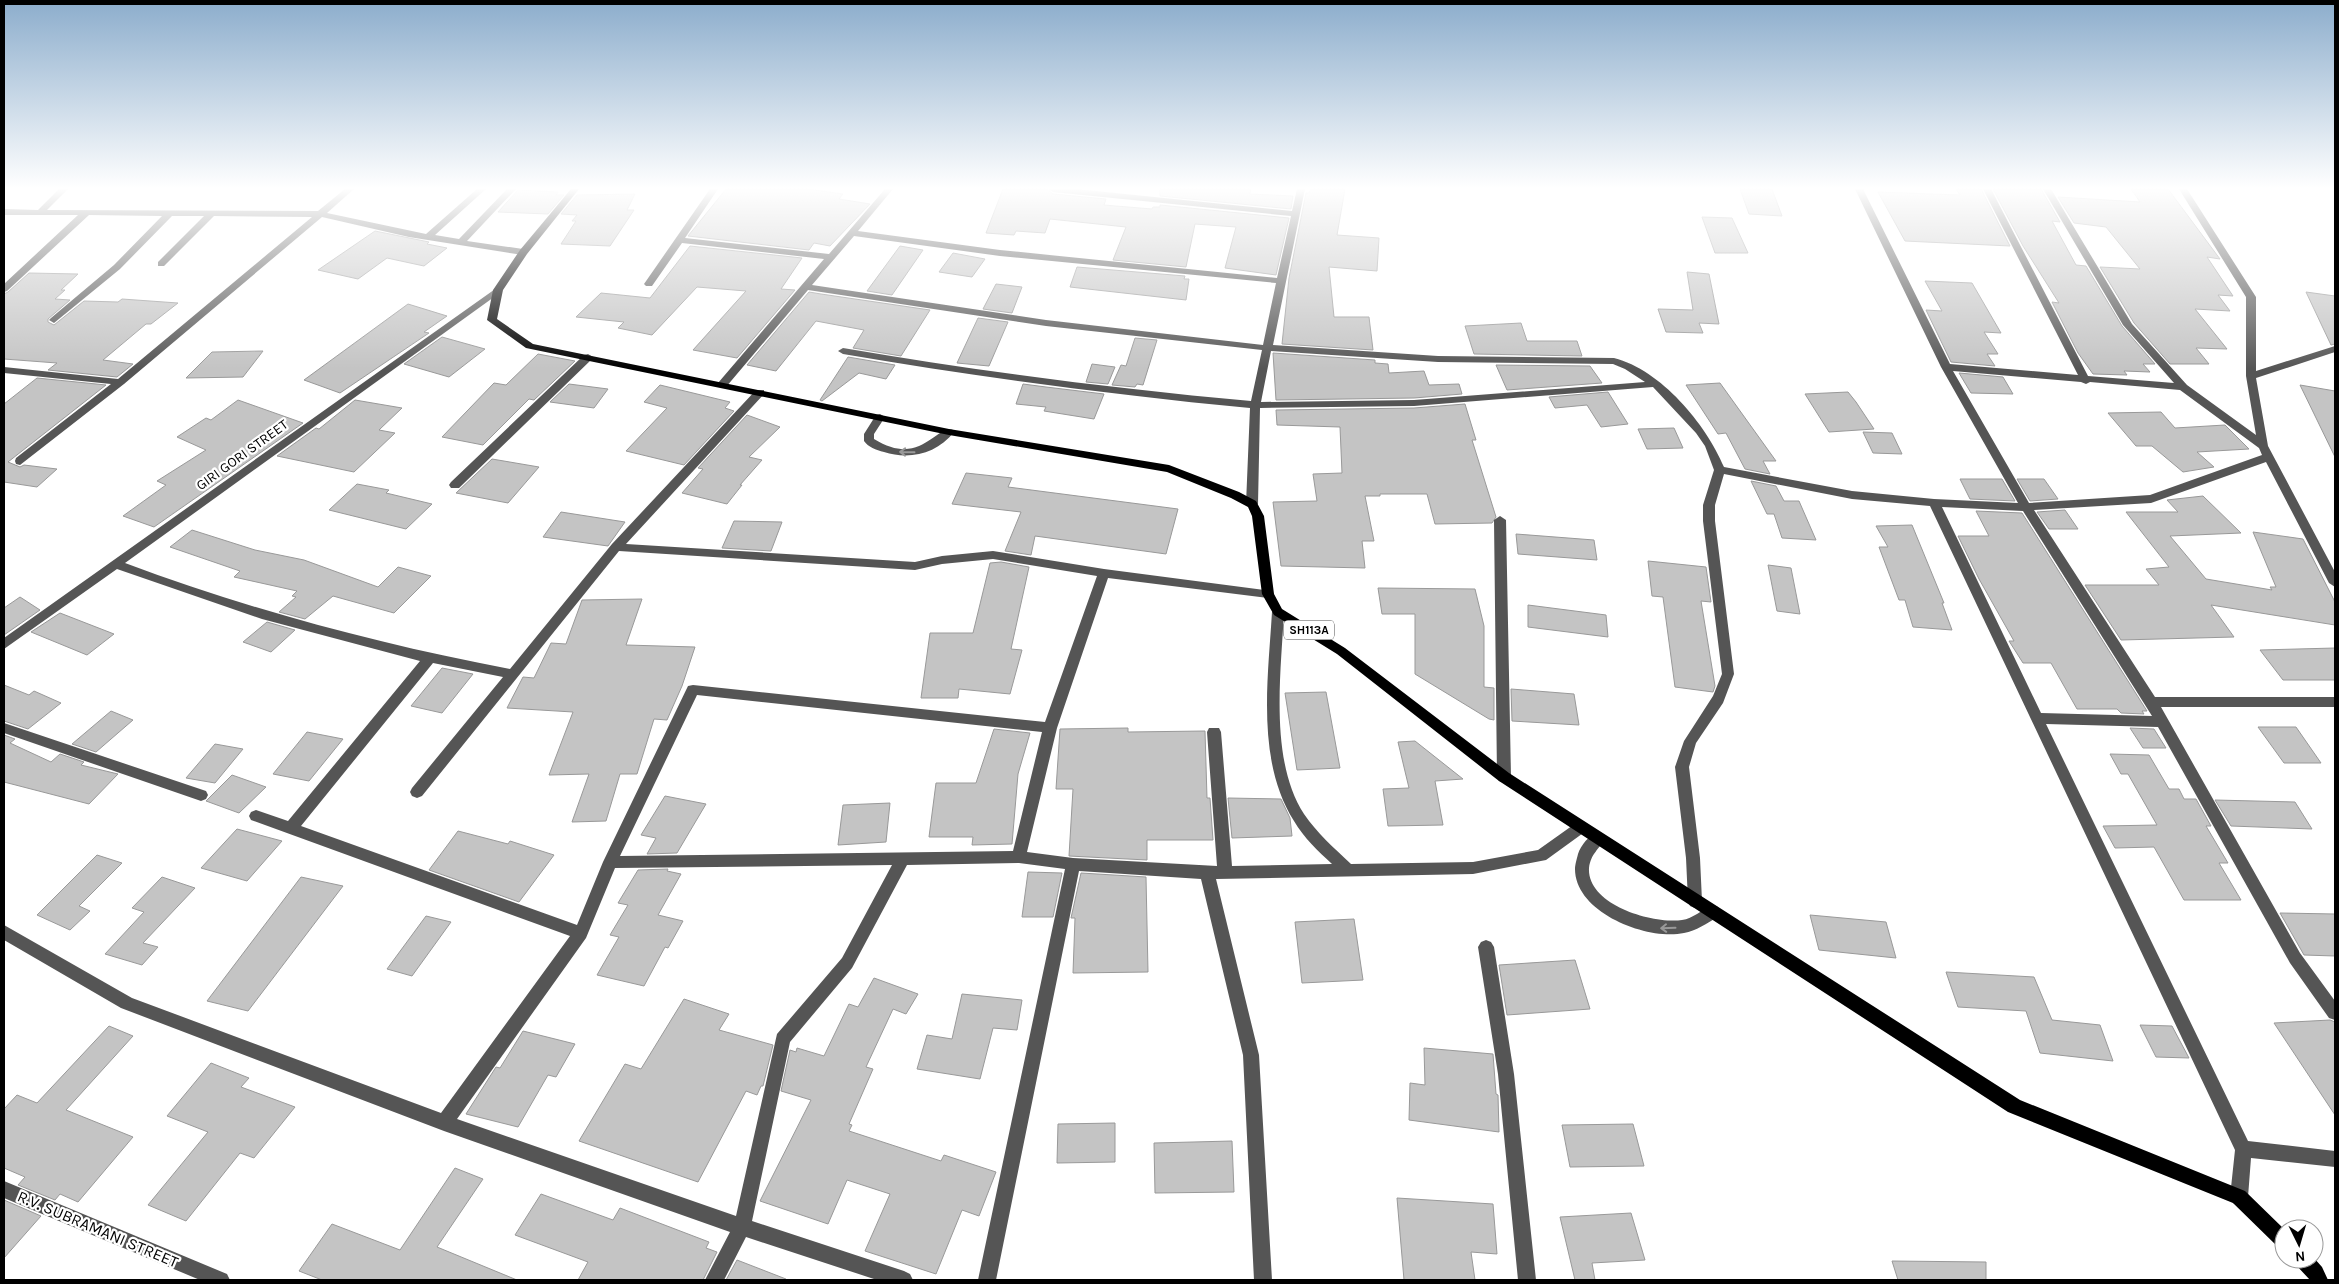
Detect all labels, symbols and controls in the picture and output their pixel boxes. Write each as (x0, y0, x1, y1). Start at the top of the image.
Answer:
street label: GIRI GORI STREET (193, 416, 291, 494)
one-way arrow (899, 447, 915, 457)
road number: SH113A (1284, 620, 1334, 640)
one-way arrow (1660, 923, 1676, 933)
street label: R.V. SUBRAMANI STREET (15, 1186, 181, 1272)
north arrow (2274, 1219, 2324, 1269)
text: N (2294, 1248, 2306, 1265)

